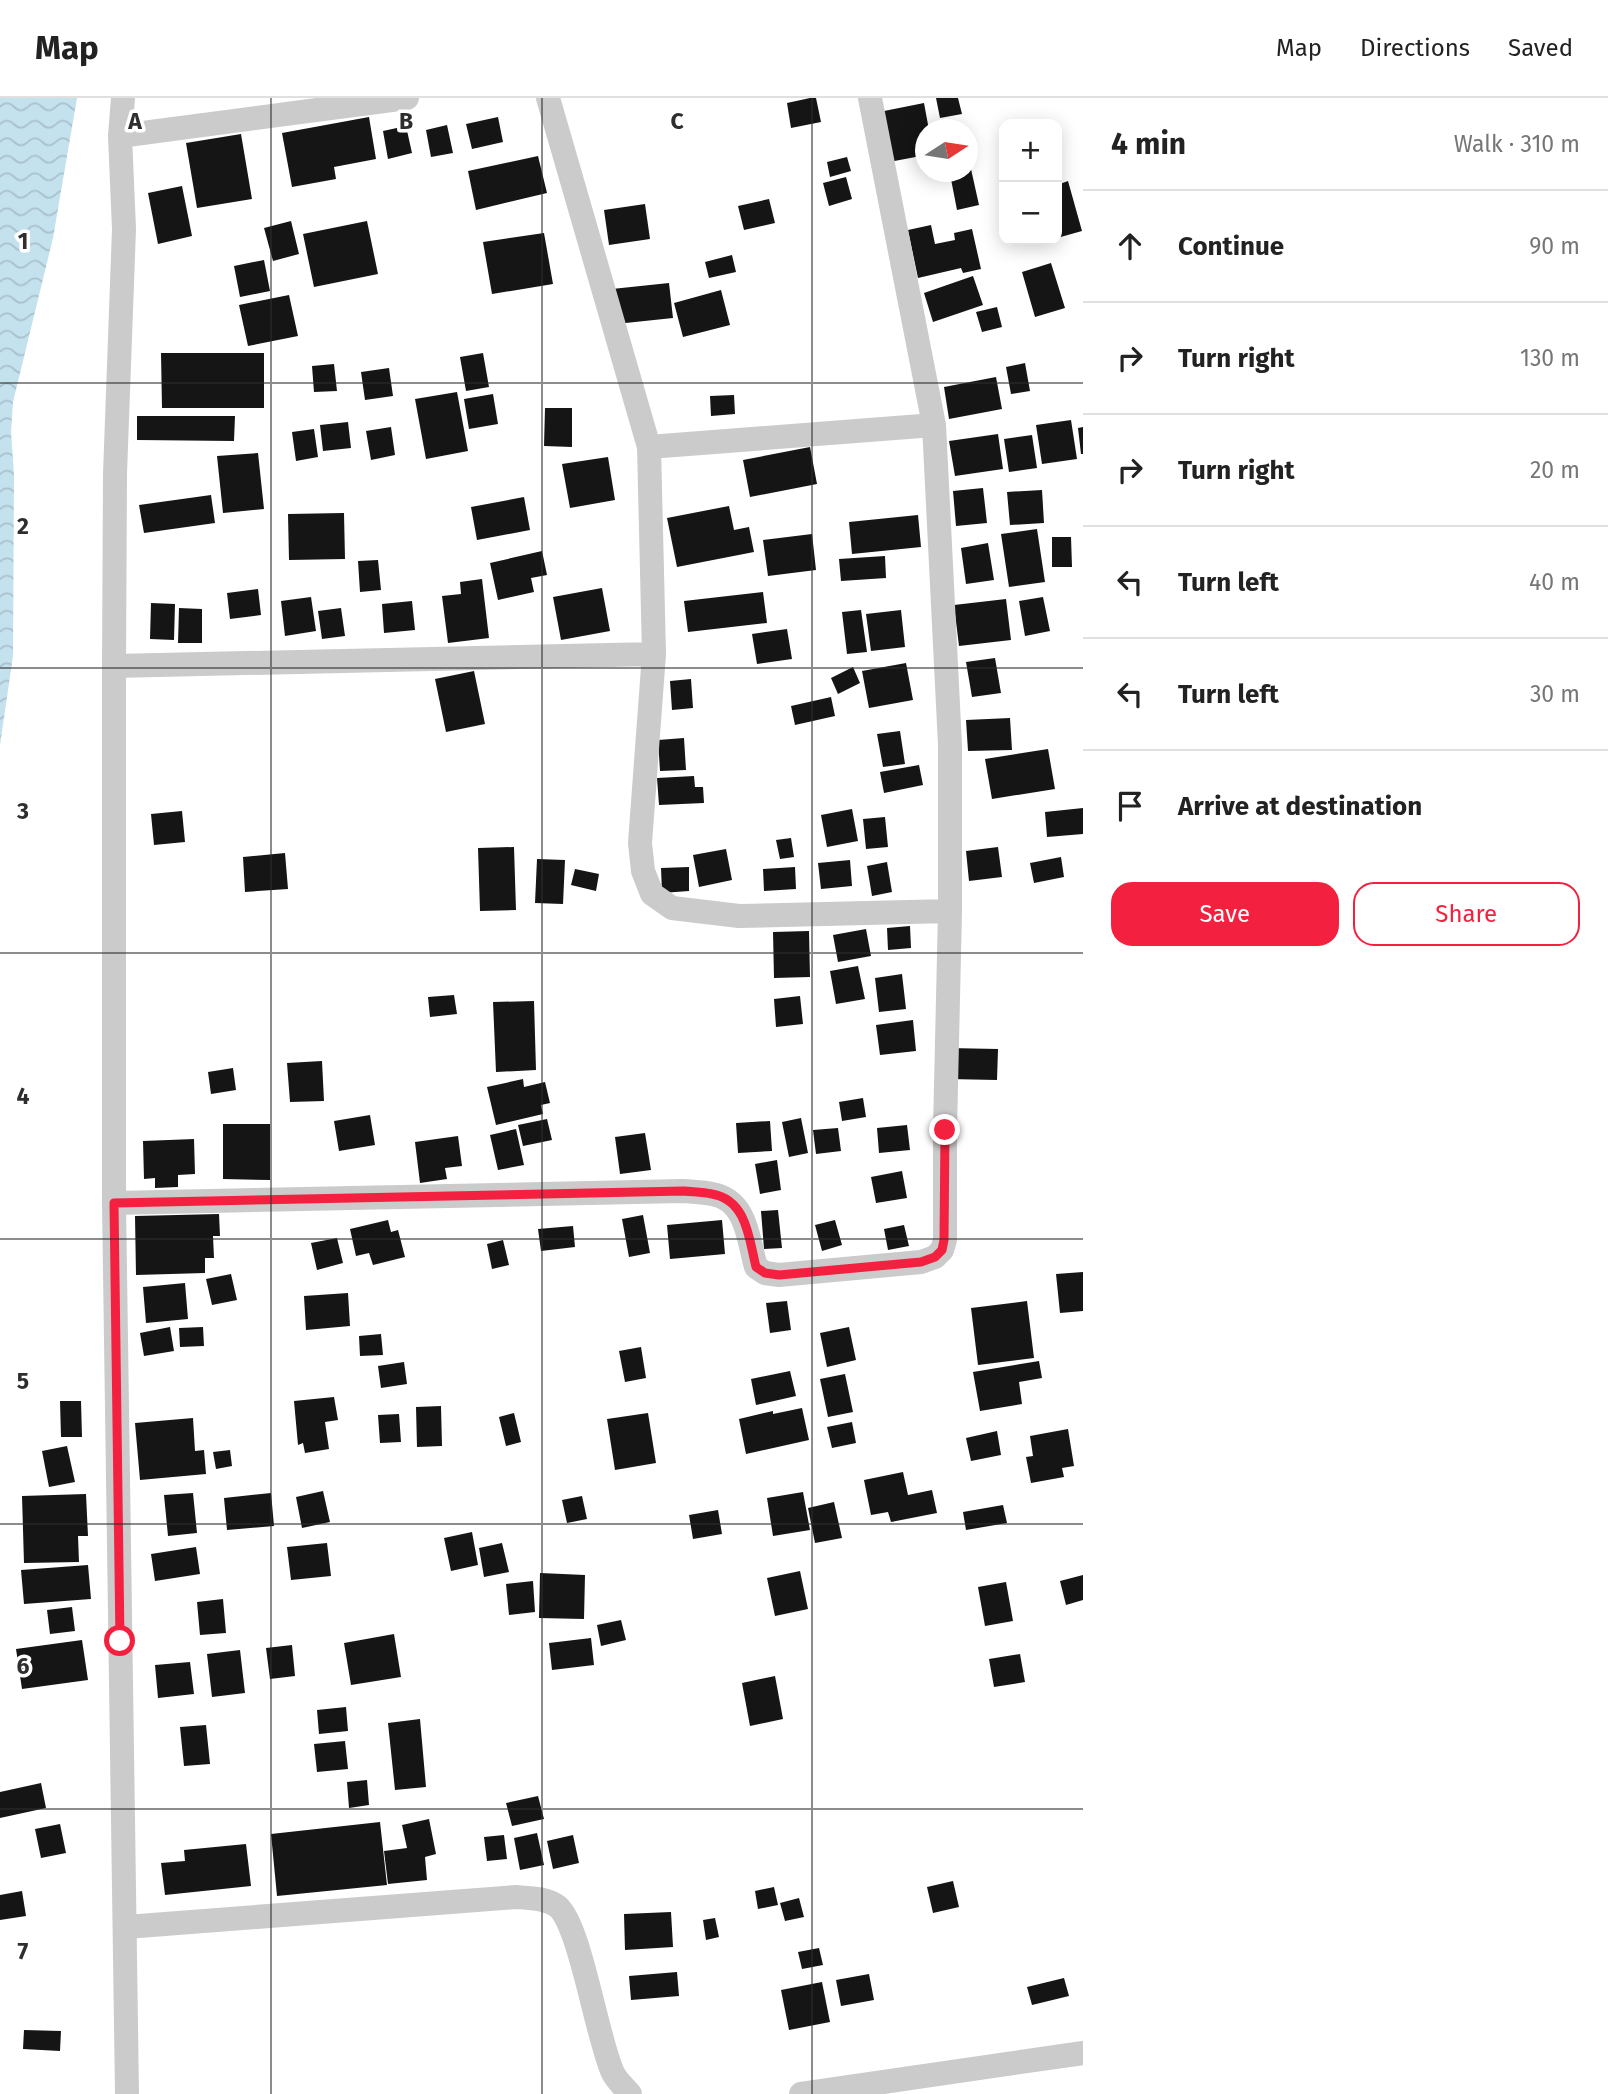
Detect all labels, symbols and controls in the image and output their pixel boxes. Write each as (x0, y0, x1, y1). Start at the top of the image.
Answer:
text: Map (35, 28, 99, 68)
text: Map (1276, 34, 1322, 62)
text: Directions (1360, 34, 1470, 62)
text: Saved (1508, 34, 1573, 62)
text: A (127, 107, 142, 135)
text: B (399, 107, 413, 135)
text: C (670, 107, 684, 135)
north arrow (915, 119, 978, 182)
map controls (999, 119, 1062, 245)
button: + (999, 119, 1062, 182)
text: 4 min (1111, 126, 1186, 162)
text: Walk · 310 m (1454, 130, 1580, 158)
button: − (999, 182, 1062, 245)
text: 1 (18, 227, 28, 255)
icon: ahead (1111, 227, 1149, 265)
text: Continue (1178, 231, 1284, 262)
text: 90 m (1529, 232, 1580, 260)
icon: right (1111, 339, 1149, 377)
text: Turn right (1178, 343, 1295, 374)
text: 130 m (1520, 344, 1580, 372)
icon: right (1111, 451, 1149, 489)
text: Turn right (1178, 455, 1295, 486)
text: 20 m (1530, 456, 1580, 484)
text: 2 (17, 512, 29, 540)
icon: left (1111, 563, 1149, 601)
text: Turn left (1178, 567, 1279, 598)
text: 40 m (1529, 568, 1580, 596)
icon: left (1111, 675, 1149, 713)
text: Turn left (1178, 679, 1279, 710)
text: 30 m (1530, 680, 1580, 708)
icon: arrive (1111, 787, 1149, 825)
text: Arrive at destination (1178, 791, 1422, 822)
text: 3 (16, 797, 29, 825)
button: Save (1111, 882, 1339, 946)
button: Share (1353, 882, 1580, 946)
text: 4 (17, 1082, 30, 1110)
route end (929, 1114, 960, 1145)
text: 5 (17, 1367, 29, 1395)
route start (104, 1625, 135, 1656)
text: 6 (17, 1652, 30, 1680)
text: 7 (18, 1937, 29, 1965)

